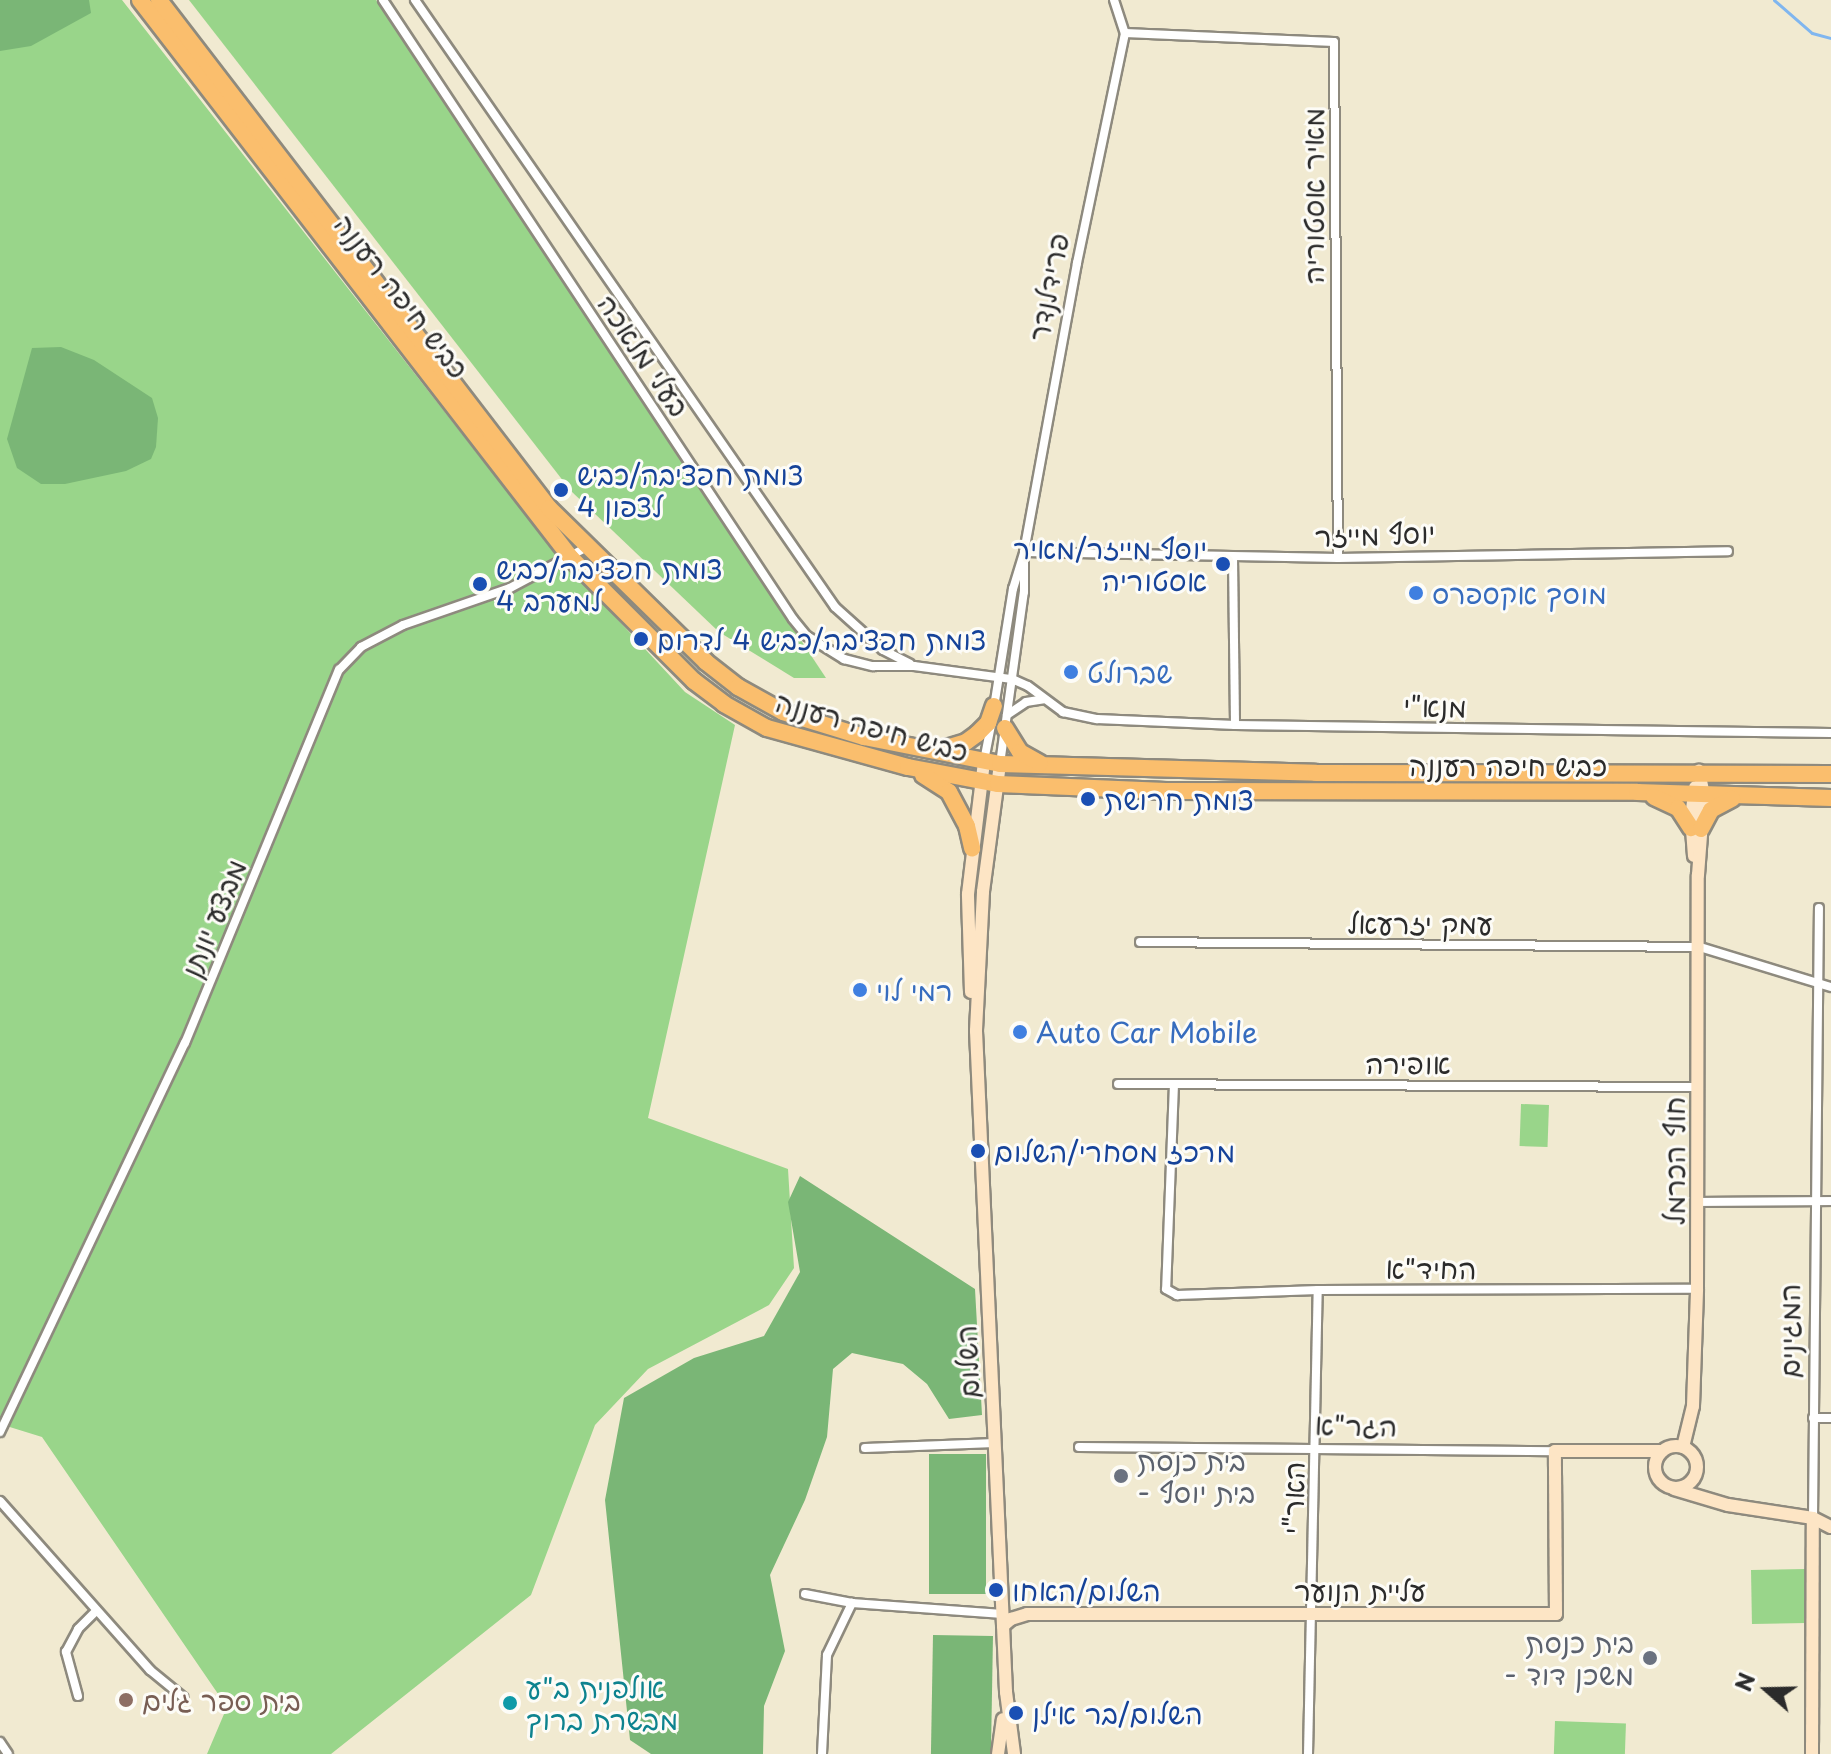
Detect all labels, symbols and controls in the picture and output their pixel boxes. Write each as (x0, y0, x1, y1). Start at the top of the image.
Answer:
street label: מאיר אסטוריה (1296, 108, 1330, 284)
street label: כביש חיפה רעננה (328, 208, 476, 384)
street label: פרידלנדר (1021, 230, 1075, 344)
street label: בעלי מלאכה (591, 288, 697, 422)
place label: צומת חפציבה/כביש 4 לצפון (577, 457, 804, 523)
marker: צומת חפציבה/כביש 4 לצפון (552, 481, 570, 499)
street label: יוסף מייזר (1314, 515, 1436, 553)
place label: יוסף מייזר/מאיר אסטוריה (1013, 531, 1207, 597)
place label: צומת חפציבה/כביש 4 למערב (496, 551, 723, 617)
marker: יוסף מייזר/מאיר אסטוריה (1214, 555, 1232, 573)
marker: צומת חפציבה/כביש 4 למערב (471, 575, 489, 593)
place label: מוסך אקספרס (1432, 576, 1607, 610)
marker: מוסך אקספרס (1407, 584, 1425, 602)
place label: צומת חפציבה/כביש 4 לדרום (657, 622, 986, 656)
marker: צומת חפציבה/כביש 4 לדרום (632, 630, 650, 648)
place label: שברולט (1087, 655, 1172, 689)
marker: שברולט (1062, 663, 1080, 681)
street label: כביש חיפה רעננה (772, 684, 972, 768)
street label: מנא"י (1403, 689, 1467, 723)
street label: כביש חיפה רעננה (1409, 748, 1607, 782)
place label: צומת חרושת (1104, 782, 1254, 816)
marker: צומת חרושת (1079, 790, 1097, 808)
street label: מבצע יונתן (173, 854, 253, 982)
street label: עמק יזרעאל (1347, 906, 1493, 940)
place label: רמי לוי (876, 973, 953, 1007)
marker: רמי לוי (851, 981, 869, 999)
place label: Auto Car Mobile (1036, 1015, 1260, 1049)
marker: Auto Car Mobile (1011, 1023, 1029, 1041)
street label: אופירה (1365, 1046, 1451, 1080)
street label: חוף הכרמל (1657, 1097, 1691, 1225)
place label: מרכז מסחרי/השלום (994, 1134, 1235, 1168)
marker: מרכז מסחרי/השלום (969, 1142, 987, 1160)
street label: החיד"א (1386, 1251, 1476, 1285)
street label: המגינים (1772, 1284, 1806, 1378)
street label: השלום (948, 1325, 986, 1399)
street label: הגר"א (1314, 1407, 1398, 1443)
place label: בית כנסת - בית יוסף (1137, 1443, 1255, 1509)
street label: האר"י (1276, 1461, 1310, 1535)
marker: בית כנסת - בית יוסף (1112, 1467, 1130, 1485)
place label: השלום/האחו (1012, 1573, 1161, 1607)
street label: עליית הנוער (1294, 1573, 1426, 1607)
marker: השלום/האחו (987, 1581, 1005, 1599)
place label: בית כנסת - משכן דוד (1504, 1625, 1634, 1691)
marker: בית כנסת - משכן דוד (1641, 1649, 1659, 1667)
north arrow (1727, 1650, 1807, 1730)
text: N (1725, 1668, 1762, 1695)
place label: אולפנית ב"ע מבשרת ברוך (526, 1670, 678, 1736)
place label: בית ספר גלים (142, 1683, 301, 1717)
marker: בית ספר גלים (117, 1691, 135, 1709)
marker: אולפנית ב"ע מבשרת ברוך (501, 1694, 519, 1712)
place label: השלום/בר אילן (1032, 1696, 1203, 1730)
marker: השלום/בר אילן (1007, 1704, 1025, 1722)

